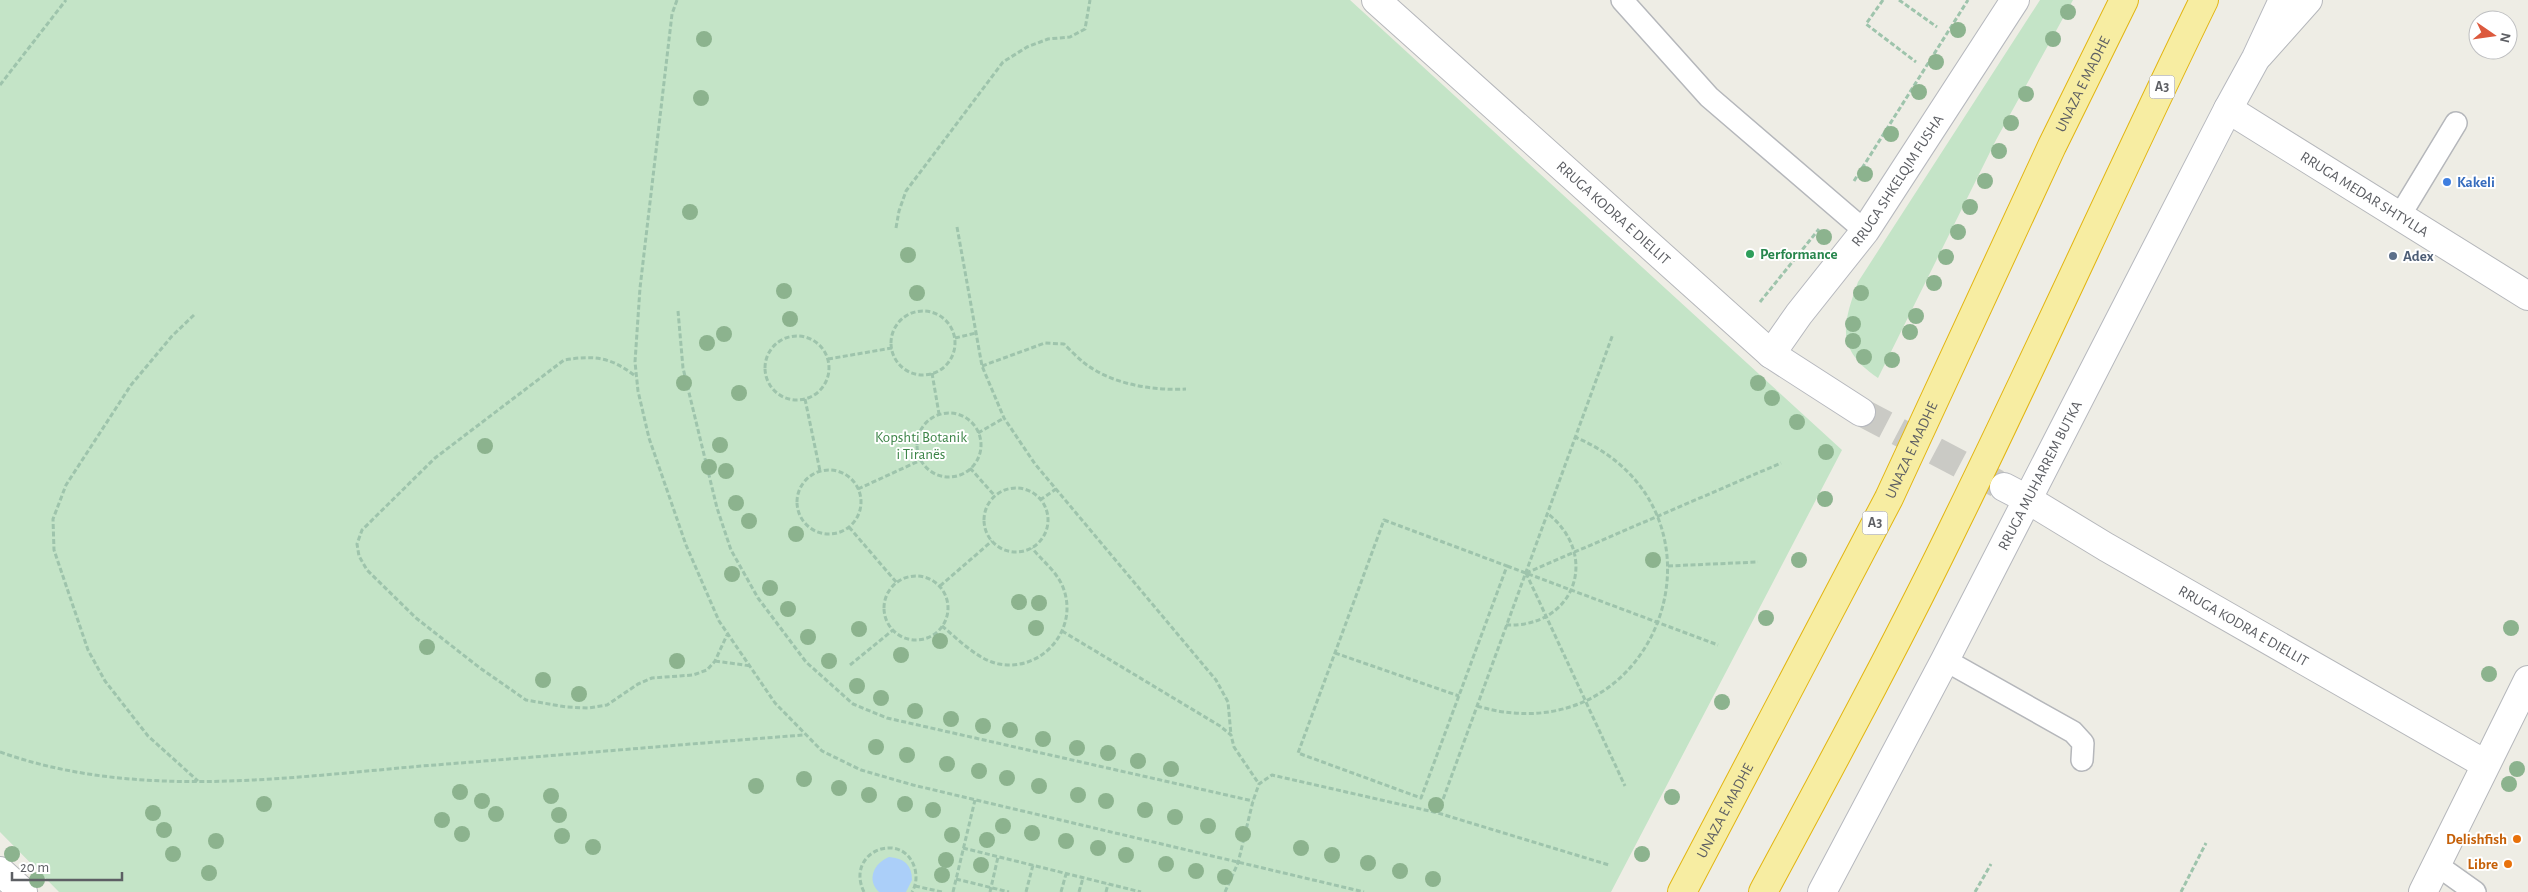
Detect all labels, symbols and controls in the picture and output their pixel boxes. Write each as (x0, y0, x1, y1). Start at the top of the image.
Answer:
north arrow (2468, 10, 2518, 60)
text: N (2497, 31, 2513, 44)
street label: UNAZA E MADHE (2053, 34, 2112, 134)
road number: A3 (2150, 75, 2174, 98)
street label: RRUGA SHKELQIM FUSHA (1848, 112, 1946, 249)
street label: RRUGA MEDAR SHTYLLA (2298, 149, 2431, 240)
street label: RRUGA KODRA E DIELLIT (1554, 158, 1674, 268)
place label: Kakeli (2457, 175, 2495, 190)
marker: Kakeli (2441, 176, 2453, 188)
place label: Performance (1760, 247, 1837, 262)
marker: Performance (1744, 248, 1756, 260)
place label: Adex (2403, 249, 2434, 264)
marker: Adex (2387, 250, 2399, 262)
street label: RRUGA MUHARREM BUTKA (1995, 398, 2085, 553)
street label: UNAZA E MADHE (1882, 399, 1940, 501)
park label: Kopshti Botanik i Tiranës (875, 430, 967, 462)
road number: A3 (1862, 512, 1888, 534)
street label: RRUGA KODRA E DIELLIT (2176, 583, 2312, 669)
street label: UNAZA E MADHE (1694, 761, 1756, 860)
place label: Delishfish (2446, 832, 2507, 847)
marker: Delishfish (2511, 833, 2523, 845)
scale bar (12, 850, 122, 882)
place label: Libre (2468, 857, 2498, 872)
marker: Libre (2502, 858, 2514, 870)
text: 20 m (20, 860, 49, 875)

